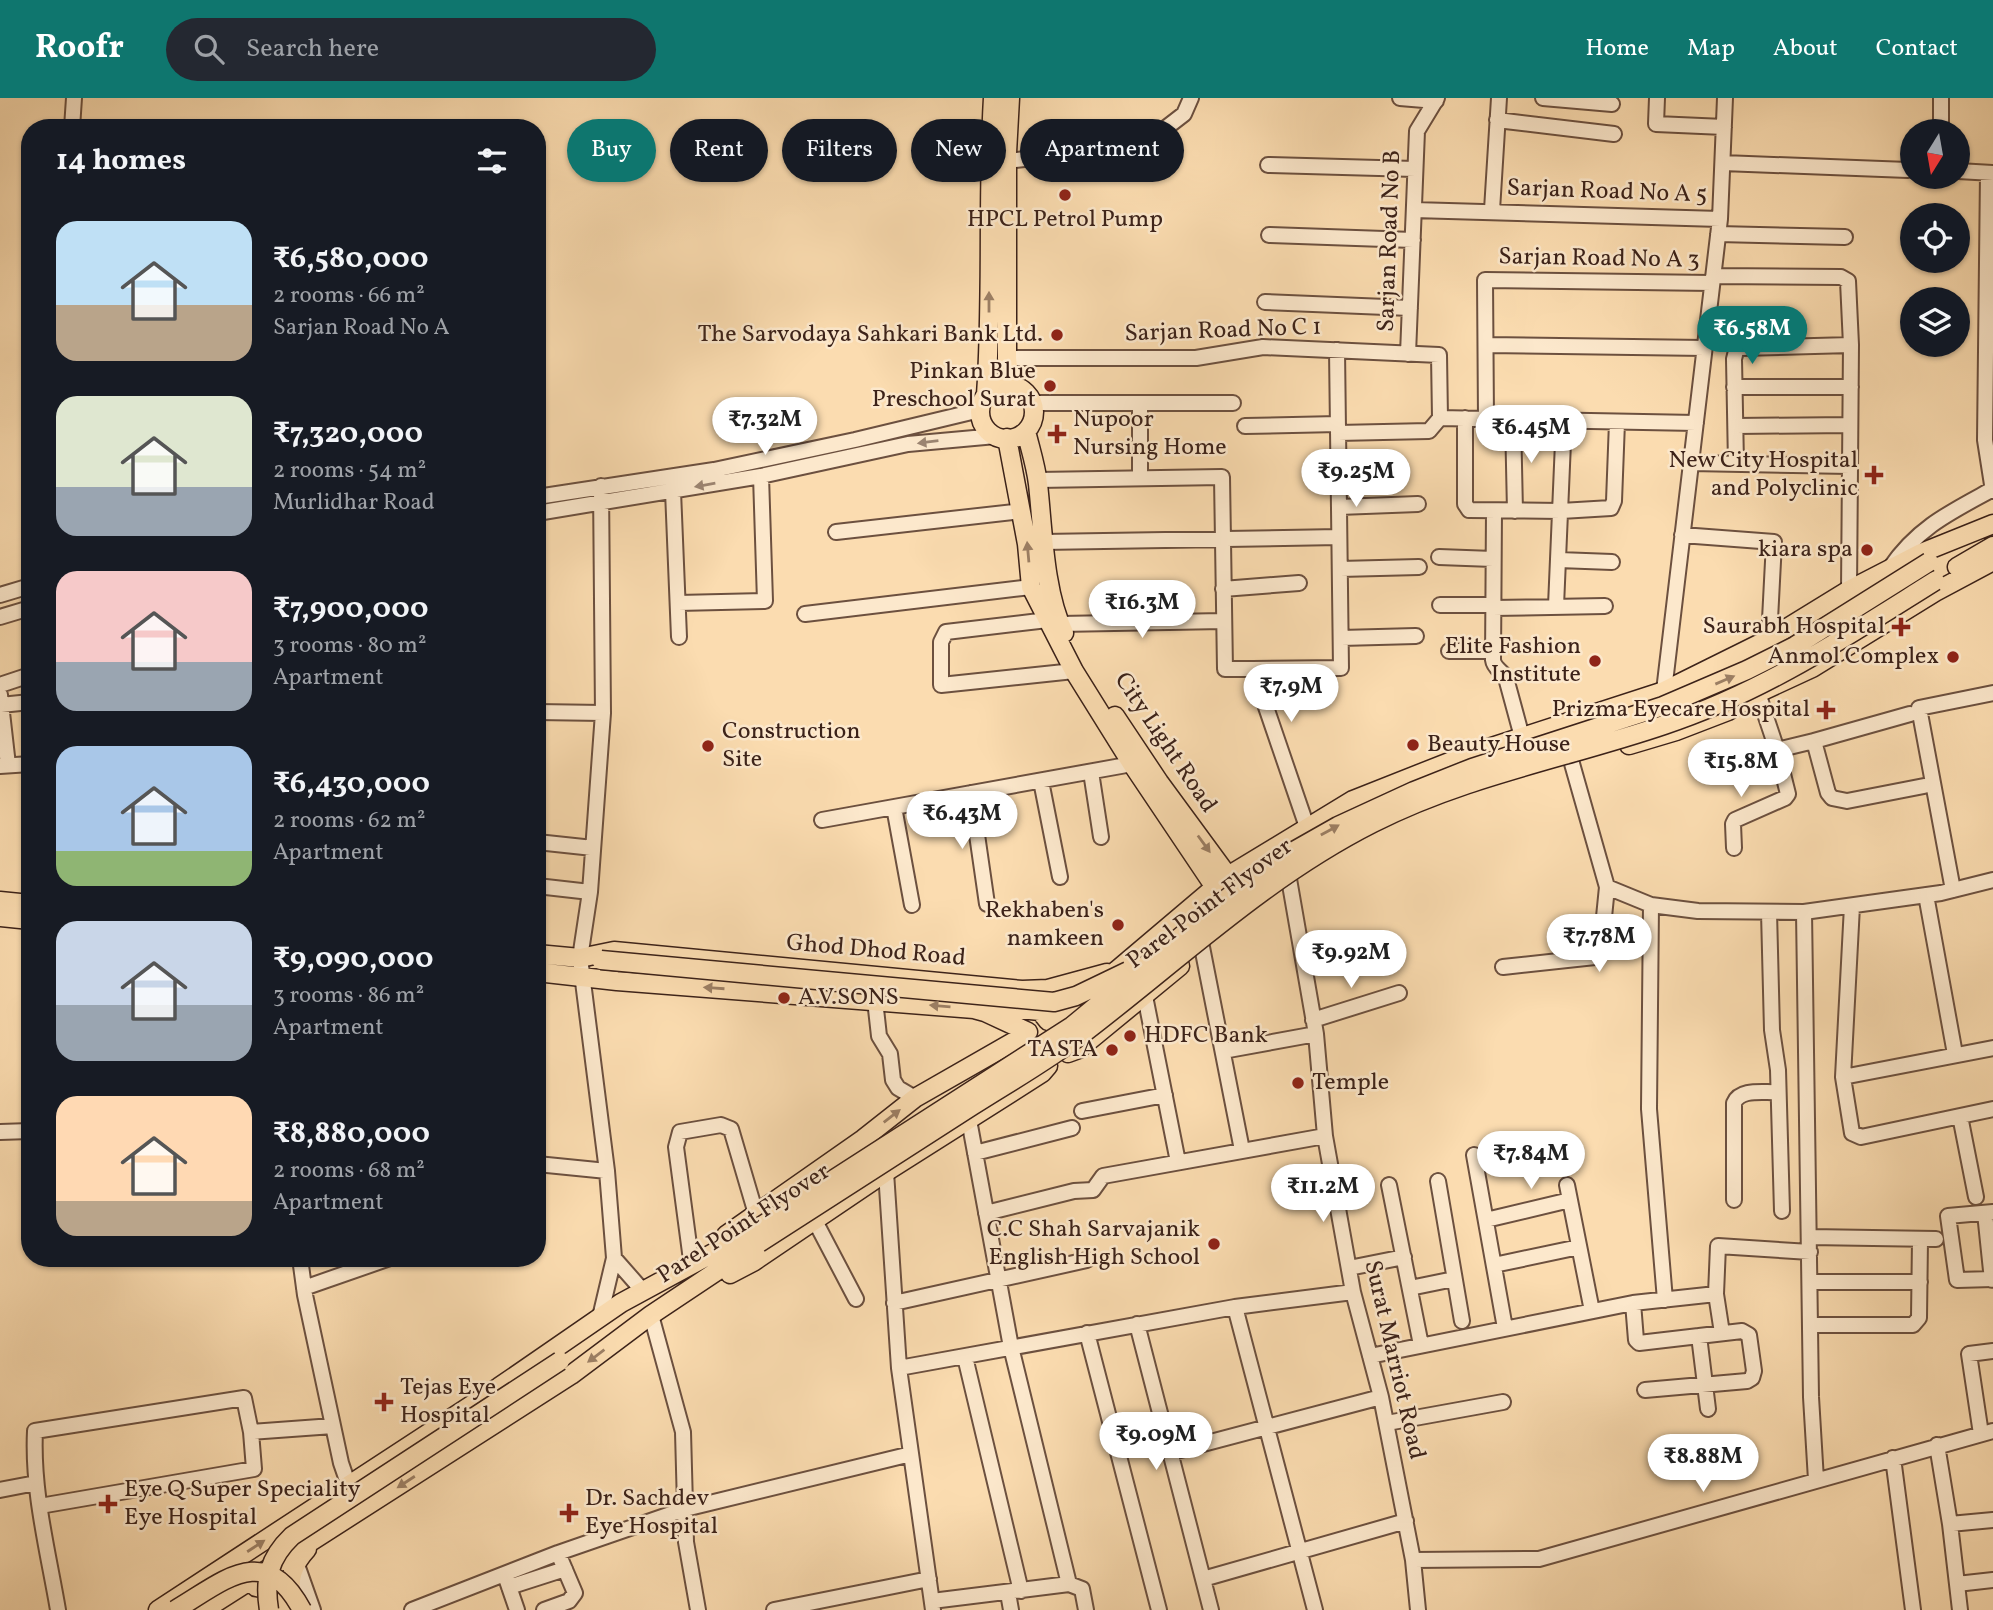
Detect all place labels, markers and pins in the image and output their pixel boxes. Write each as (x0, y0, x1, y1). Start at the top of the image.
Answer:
marker: HPCL Petrol Pump (1057, 187, 1073, 203)
place label: HPCL Petrol Pump (967, 203, 1163, 237)
pin: ₹6.58M (1695, 306, 1809, 366)
place label: The Sarvodaya Sahkari Bank Ltd. (697, 318, 1043, 352)
marker: The Sarvodaya Sahkari Bank Ltd. (1049, 327, 1065, 343)
place label: Pinkan Blue Preschool Surat (872, 355, 1036, 417)
marker: Pinkan Blue Preschool Surat (1042, 378, 1058, 394)
pin: ₹7.32M (708, 398, 822, 457)
place label: Nupoor Nursing Home (1073, 403, 1227, 465)
pin: ₹6.45M (1474, 406, 1588, 465)
marker: Nupoor Nursing Home (1047, 424, 1067, 444)
place label: New City Hospital and Polyclinic (1668, 444, 1858, 506)
pin: ₹9.25M (1299, 450, 1413, 509)
marker: New City Hospital and Polyclinic (1864, 465, 1884, 485)
place label: kiara spa (1758, 533, 1853, 567)
marker: kiara spa (1859, 542, 1875, 558)
pin: ₹16.3M (1085, 580, 1199, 640)
place label: Saurabh Hospital (1703, 610, 1885, 644)
marker: Saurabh Hospital (1891, 617, 1911, 637)
place label: Elite Fashion Institute (1445, 630, 1581, 692)
place label: Anmol Complex (1768, 640, 1939, 674)
marker: Anmol Complex (1945, 649, 1961, 665)
marker: Elite Fashion Institute (1587, 653, 1603, 669)
pin: ₹7.9M (1242, 664, 1340, 724)
place label: Prizma Eyecare Hospital (1552, 693, 1810, 727)
marker: Prizma Eyecare Hospital (1816, 700, 1836, 720)
place label: Construction Site (722, 715, 861, 777)
place label: Beauty House (1427, 728, 1570, 762)
marker: Beauty House (1405, 737, 1421, 753)
marker: Construction Site (700, 738, 716, 754)
pin: ₹15.8M (1684, 740, 1798, 799)
pin: ₹6.43M (905, 792, 1019, 851)
place label: Rekhaben's namkeen (985, 894, 1104, 956)
pin: ₹7.78M (1542, 914, 1656, 974)
marker: Rekhaben's namkeen (1110, 917, 1126, 933)
pin: ₹9.92M (1294, 930, 1408, 990)
place label: A.V.SONS (798, 981, 899, 1015)
marker: A.V.SONS (776, 990, 792, 1006)
place label: HDFC Bank (1144, 1019, 1268, 1053)
marker: HDFC Bank (1122, 1028, 1138, 1044)
place label: TASTA (1027, 1033, 1098, 1067)
marker: TASTA (1104, 1042, 1120, 1058)
place label: Temple (1312, 1066, 1389, 1100)
marker: Temple (1290, 1075, 1306, 1091)
pin: ₹7.84M (1474, 1132, 1588, 1191)
pin: ₹11.2M (1266, 1164, 1380, 1224)
place label: C.C Shah Sarvajanik English High School (987, 1213, 1200, 1275)
marker: C.C Shah Sarvajanik English High School (1206, 1236, 1222, 1252)
place label: Tejas Eye Hospital (400, 1371, 496, 1433)
marker: Tejas Eye Hospital (374, 1392, 394, 1412)
pin: ₹9.09M (1099, 1412, 1213, 1472)
pin: ₹8.88M (1646, 1434, 1760, 1494)
place label: Eye Q Super Speciality Eye Hospital (124, 1473, 361, 1535)
place label: Dr. Sachdev Eye Hospital (585, 1482, 718, 1544)
marker: Eye Q Super Speciality Eye Hospital (98, 1494, 118, 1514)
marker: Dr. Sachdev Eye Hospital (559, 1503, 579, 1523)

